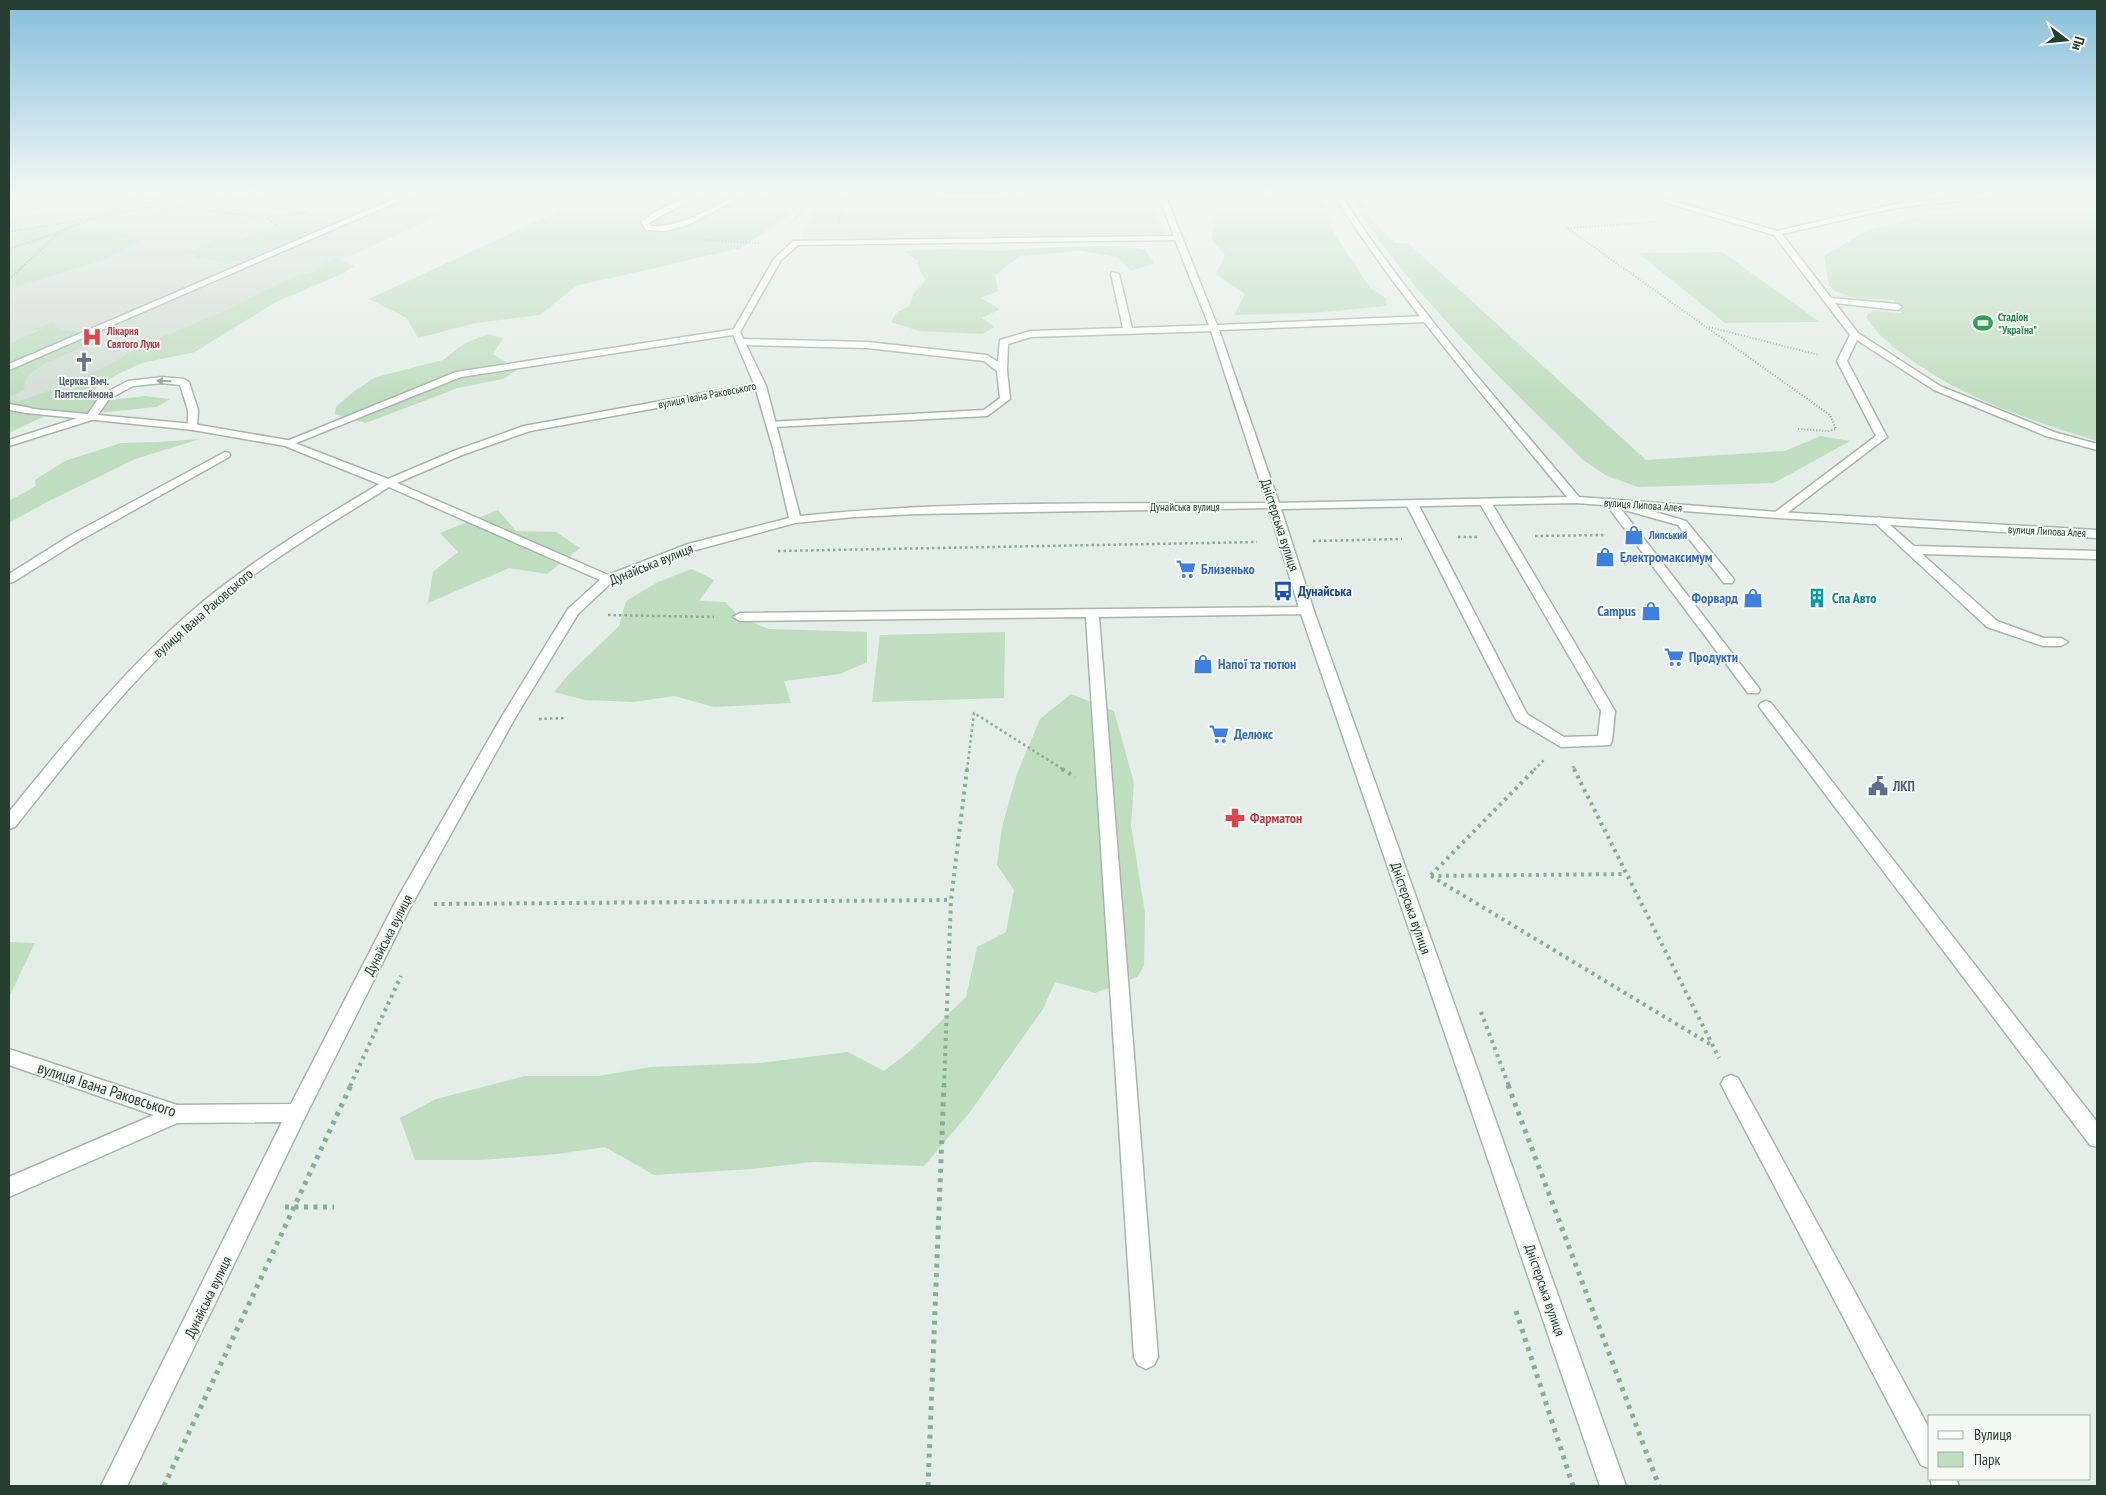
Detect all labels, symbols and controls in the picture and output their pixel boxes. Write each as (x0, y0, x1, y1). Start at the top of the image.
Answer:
north arrow (2041, 15, 2091, 65)
text: Пн (2068, 35, 2089, 53)
place label: Стадіон "Україна" (1998, 310, 2037, 337)
sports icon: Стадіон "Україна" (1972, 312, 1994, 334)
place label: Лікарня Святого Луки (106, 324, 160, 351)
hospital icon: Лікарня Святого Луки (81, 326, 103, 348)
church icon: Церква Вмч. Пантелеймона (73, 351, 95, 373)
place label: Церква Вмч. Пантелеймона (55, 374, 114, 401)
one-way arrow (156, 376, 172, 384)
street label: вулиця Івана Раковського (657, 379, 757, 411)
street label: Дністерська вулиця (1257, 476, 1303, 574)
street label: вулиця Липова Алея (1603, 495, 1683, 515)
street label: Дунайська вулиця (1150, 500, 1220, 514)
street label: вулиця Липова Алея (2008, 522, 2086, 540)
shop icon: Липський (1623, 524, 1645, 546)
place label: Липський (1648, 528, 1687, 542)
street label: Дунайська вулиця (606, 539, 696, 589)
shop icon: Електромаксимум (1594, 546, 1616, 568)
place label: Електромаксимум (1620, 548, 1713, 566)
supermarket icon: Близенько (1175, 558, 1197, 580)
place label: Близенько (1201, 560, 1255, 578)
street label: вулиця Івана Раковського (149, 565, 257, 661)
bus stop icon: Дунайська (1272, 580, 1294, 602)
place label: Дунайська (1298, 582, 1352, 600)
shop icon: Форвард (1742, 587, 1764, 609)
building icon: Спа Авто (1806, 587, 1828, 609)
place label: Форвард (1692, 589, 1738, 607)
place label: Спа Авто (1832, 589, 1877, 607)
shop icon: Campus (1640, 600, 1662, 622)
place label: Campus (1597, 602, 1636, 620)
supermarket icon: Продукти (1663, 646, 1685, 668)
place label: Продукти (1689, 648, 1738, 666)
shop icon: Напої та тютюн (1192, 653, 1214, 675)
place label: Напої та тютюн (1218, 655, 1296, 673)
supermarket icon: Делюкс (1208, 723, 1230, 745)
place label: Делюкс (1234, 725, 1273, 743)
public building icon: ЛКП (1867, 775, 1889, 797)
place label: ЛКП (1892, 777, 1915, 795)
pharmacy icon: Фарматон (1224, 807, 1246, 829)
place label: Фарматон (1250, 809, 1302, 827)
street label: Дністерська вулиця (1387, 860, 1435, 956)
street label: Дунайська вулиця (360, 891, 416, 979)
street label: вулиця Івана Раковського (35, 1057, 179, 1121)
street label: Дністерська вулиця (1521, 1242, 1569, 1338)
street label: Дунайська вулиця (180, 1253, 236, 1341)
legend (1928, 1415, 2091, 1480)
text: Вулиця (1974, 1425, 2012, 1444)
text: Парк (1974, 1450, 2000, 1469)

